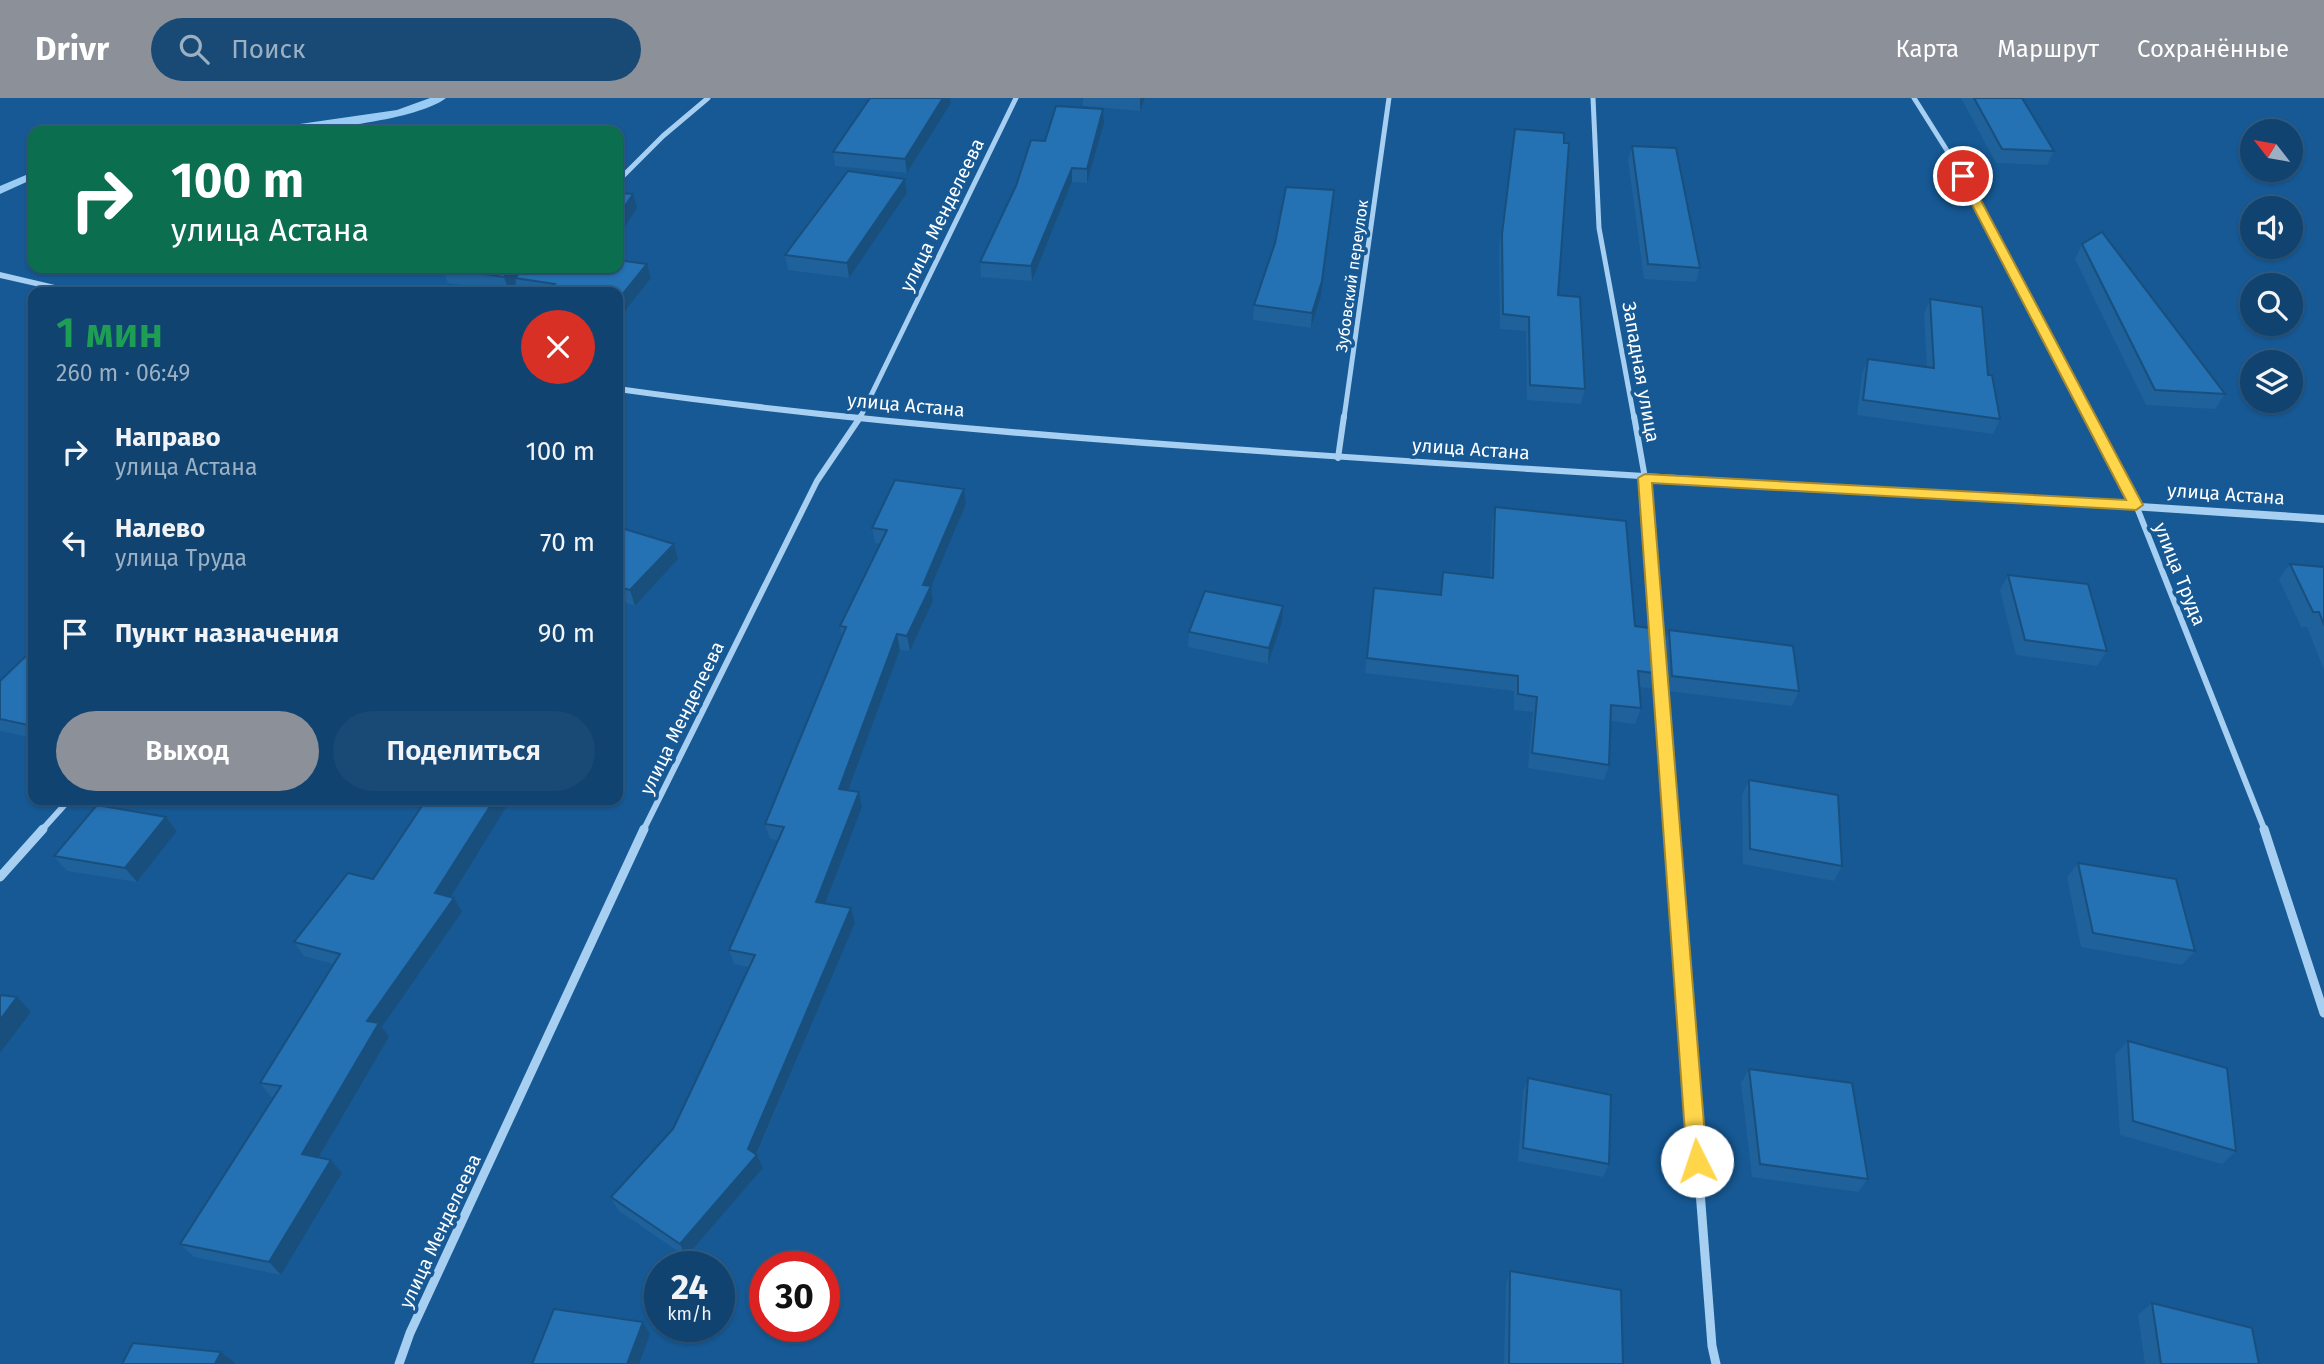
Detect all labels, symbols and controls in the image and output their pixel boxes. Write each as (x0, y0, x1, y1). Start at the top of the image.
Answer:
search box (151, 18, 641, 81)
text: Drivr (35, 29, 109, 69)
icon: search (175, 30, 213, 68)
text: Поиск (231, 34, 305, 65)
text: Карта (1896, 35, 1959, 63)
text: Маршрут (1997, 35, 2099, 63)
text: Сохранённые (2137, 35, 2289, 63)
north arrow (2240, 119, 2303, 182)
map controls (2240, 119, 2303, 413)
street label: улица Менделеева (895, 135, 989, 295)
pin (1933, 146, 1993, 206)
text: 100 m (171, 151, 304, 210)
icon: right (56, 154, 147, 245)
icon: arrive (1944, 157, 1982, 195)
button: sound (2240, 196, 2303, 259)
street label: Зубовский переулок (1332, 198, 1372, 354)
text: улица Астана (171, 211, 369, 249)
button: search (2240, 273, 2303, 336)
street label: Западная улица (1617, 300, 1665, 444)
text: 1 мин (56, 308, 163, 358)
button: close (521, 310, 595, 384)
button: layers (2240, 350, 2303, 413)
text: 260 m · 06:49 (56, 359, 190, 387)
street label: улица Астана (846, 388, 966, 422)
text: Направо (115, 422, 221, 453)
icon: right (56, 433, 94, 471)
street label: улица Астана (1411, 433, 1531, 465)
text: 100 m (526, 436, 595, 467)
text: улица Астана (115, 453, 257, 481)
street label: улица Астана (2166, 478, 2286, 510)
text: Налево (115, 513, 205, 544)
street label: улица Труда (2149, 519, 2211, 629)
icon: left (56, 524, 94, 562)
text: 70 m (540, 527, 595, 558)
text: улица Труда (115, 544, 247, 572)
icon: arrive (56, 615, 94, 653)
text: Пункт назначения (115, 618, 339, 649)
text: 90 m (538, 618, 595, 649)
street label: улица Менделеева (635, 638, 729, 798)
button: Выход (56, 711, 319, 791)
button: Поделиться (333, 711, 595, 791)
position arrow (1660, 1124, 1734, 1198)
street label: улица Менделеева (394, 1150, 486, 1312)
speed limit sign: 30 (749, 1251, 840, 1342)
text: 24 (671, 1266, 708, 1308)
text: km/h (667, 1303, 712, 1325)

